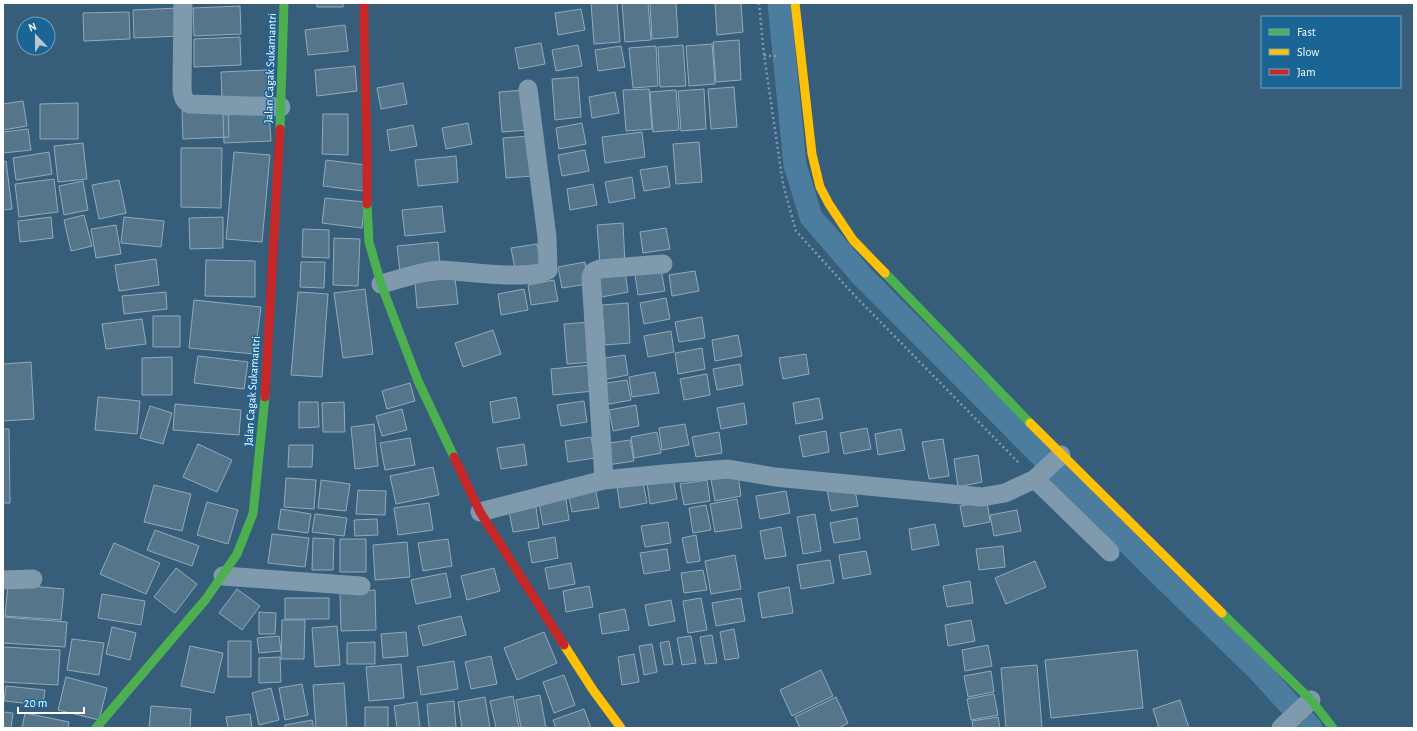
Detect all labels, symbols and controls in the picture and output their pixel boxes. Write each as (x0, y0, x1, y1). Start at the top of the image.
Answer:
street label: Jalan Cagak Sukamantri (262, 13, 278, 123)
north arrow (16, 16, 56, 56)
legend (1261, 16, 1401, 88)
text: N (27, 21, 38, 34)
text: Fast (1297, 26, 1316, 38)
text: Slow (1297, 46, 1319, 58)
text: Jam (1297, 66, 1316, 78)
street label: Jalan Cagak Sukamantri (242, 336, 262, 446)
scale bar (18, 689, 84, 715)
text: 20 m (24, 697, 47, 709)

